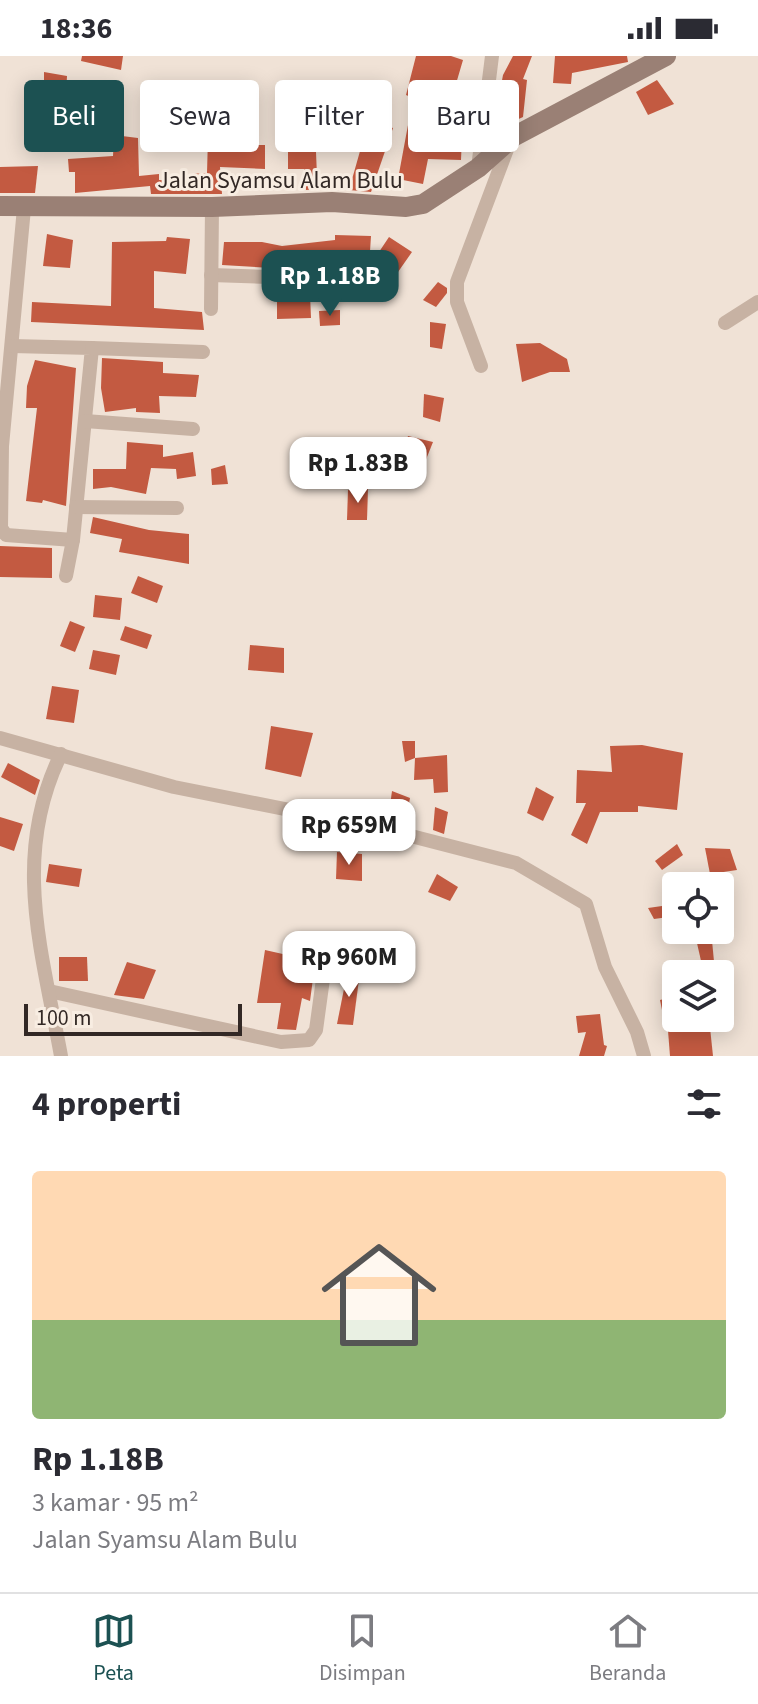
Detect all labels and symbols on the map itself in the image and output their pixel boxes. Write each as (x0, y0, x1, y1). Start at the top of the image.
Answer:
street label: Jalan Syamsu Alam Bulu (157, 163, 403, 198)
pin: Rp 1.18B (247, 250, 413, 318)
pin: Rp 1.83B (275, 437, 441, 505)
pin: Rp 659M (275, 799, 423, 867)
pin: Rp 960M (275, 931, 423, 999)
scale bar (24, 1000, 242, 1036)

